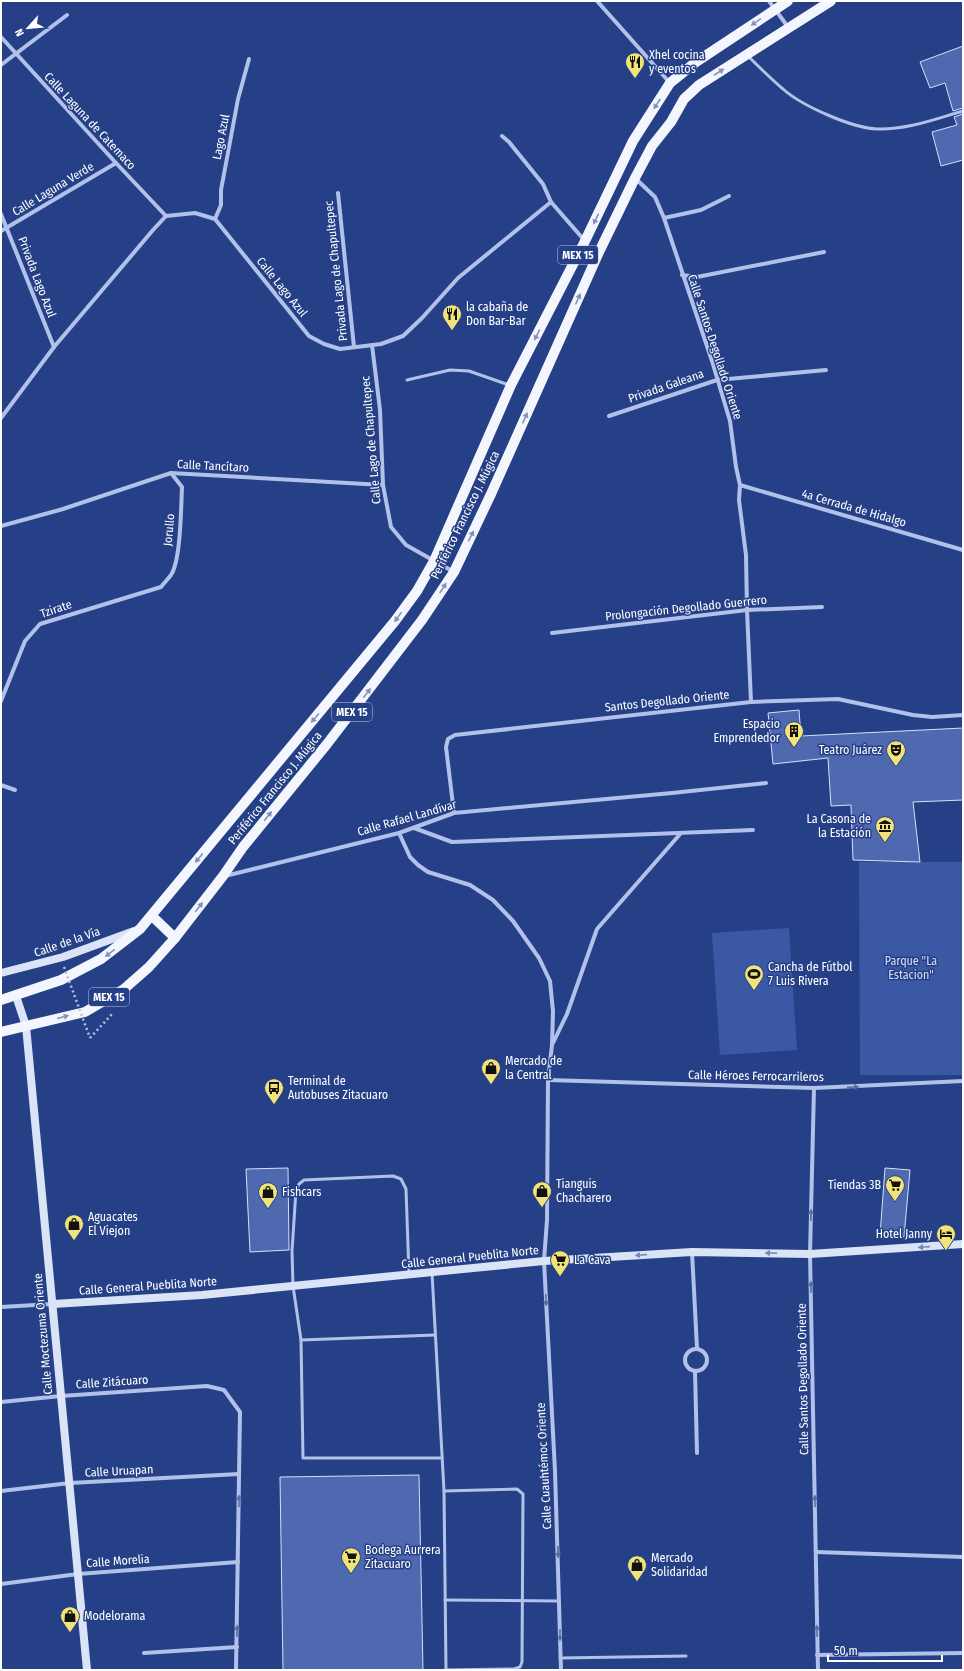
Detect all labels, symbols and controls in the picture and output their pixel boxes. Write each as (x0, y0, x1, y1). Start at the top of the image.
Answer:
north arrow (8, 8, 48, 48)
one-way arrow (750, 19, 762, 26)
text: N (12, 26, 27, 38)
place label: Xhel cocina y eventos (649, 48, 705, 76)
restaurant icon: Xhel cocina y eventos (624, 51, 646, 79)
one-way arrow (714, 68, 724, 76)
street label: Calle Laguna de Catemaco (41, 70, 139, 172)
one-way arrow (653, 98, 660, 110)
street label: Lago Azul (210, 113, 232, 161)
street label: Calle Laguna Verde (10, 159, 96, 219)
street label: Privada Lago de Chapultepec (322, 200, 350, 342)
one-way arrow (593, 213, 599, 224)
street label: Privada Lago Azul (15, 235, 59, 319)
road number: MEX 15 (558, 246, 598, 264)
street label: Calle Lago Azul (254, 254, 310, 320)
street label: Calle Santos Degollado Oriente (685, 273, 745, 421)
one-way arrow (575, 294, 581, 305)
place label: la cabaña de Don Bar-Bar (466, 300, 528, 328)
restaurant icon: la cabaña de Don Bar-Bar (441, 303, 463, 331)
one-way arrow (534, 329, 540, 340)
street label: Privada Galeana (626, 366, 706, 405)
street label: Calle Lago de Chapultepec (358, 375, 384, 505)
one-way arrow (522, 413, 528, 424)
street label: Periférico Francisco J. Múgica (428, 448, 502, 581)
street label: Calle Tancítaro (177, 457, 249, 475)
street label: 4a Cerrada de Hidalgo (800, 486, 908, 530)
street label: Jorullo (161, 513, 177, 547)
one-way arrow (468, 531, 474, 542)
one-way arrow (440, 582, 447, 594)
street label: Prolongación Degollado Guerrero (604, 593, 768, 623)
street label: Tzirate (38, 597, 74, 621)
one-way arrow (394, 612, 402, 623)
street label: Santos Degollado Oriente (604, 687, 730, 715)
one-way arrow (362, 688, 370, 698)
road number: MEX 15 (332, 703, 372, 721)
one-way arrow (311, 712, 320, 723)
place label: Espacio Emprendedor (713, 717, 781, 745)
building icon: Espacio Emprendedor (783, 720, 805, 748)
street label: Periférico Francisco J. Múgica (225, 729, 325, 847)
theatre icon: Teatro Juárez (885, 739, 907, 767)
place label: Teatro Juárez (819, 743, 882, 757)
street label: Calle Rafael Landívar (356, 797, 459, 839)
one-way arrow (264, 811, 272, 822)
place label: La Casona de la Estación (806, 812, 871, 840)
museum icon: La Casona de la Estación (874, 815, 896, 843)
one-way arrow (195, 853, 204, 863)
one-way arrow (194, 902, 203, 913)
street label: Calle de la Vía (32, 924, 102, 960)
one-way arrow (104, 948, 115, 957)
park label: Parque "La Estacion" (885, 954, 937, 982)
place label: Cancha de Fútbol 7 Luis Rivera (768, 960, 852, 988)
sports icon: Cancha de Fútbol 7 Luis Rivera (743, 963, 765, 991)
road number: MEX 15 (89, 988, 129, 1006)
one-way arrow (57, 1014, 70, 1020)
place label: Mercado de la Central (505, 1054, 562, 1082)
shop icon: Mercado de la Central (480, 1057, 502, 1085)
street label: Calle Héroes Ferrocarrileros (688, 1068, 824, 1084)
place label: Terminal de Autobuses Zitacuaro (288, 1074, 388, 1102)
bus stop icon: Terminal de Autobuses Zitacuaro (263, 1077, 285, 1105)
one-way arrow (847, 1083, 859, 1090)
supermarket icon: Tiendas 3B (884, 1174, 906, 1202)
place label: Tianguis Chacharero (556, 1177, 611, 1205)
place label: Tiendas 3B (828, 1178, 881, 1192)
shop icon: Tianguis Chacharero (531, 1180, 553, 1208)
shop icon: Fishcars (257, 1181, 279, 1209)
place label: Fishcars (282, 1185, 321, 1199)
one-way arrow (808, 1208, 814, 1221)
place label: Aguacates El Viejon (88, 1210, 138, 1238)
shop icon: Aguacates El Viejon (63, 1213, 85, 1241)
hotel icon: Hotel Janny (935, 1223, 957, 1251)
place label: Hotel Janny (876, 1227, 933, 1241)
street label: Calle General Pueblita Norte (401, 1243, 539, 1271)
one-way arrow (918, 1243, 930, 1250)
supermarket icon: La Cava (549, 1249, 571, 1277)
one-way arrow (764, 1250, 777, 1256)
one-way arrow (635, 1251, 647, 1258)
place label: La Cava (574, 1253, 611, 1267)
street label: Calle Moctezuma Oriente (31, 1273, 55, 1395)
street label: Calle General Pueblita Norte (79, 1274, 217, 1298)
one-way arrow (808, 1280, 814, 1293)
one-way arrow (543, 1294, 549, 1307)
street label: Calle Santos Degollado Oriente (795, 1303, 811, 1455)
street label: Calle Zitácuaro (75, 1372, 149, 1392)
street label: Calle Cuauhtémoc Oriente (534, 1402, 554, 1530)
street label: Calle Uruapan (84, 1462, 154, 1480)
one-way arrow (236, 1494, 242, 1507)
one-way arrow (812, 1494, 818, 1507)
place label: Bodega Aurrera Zitacuaro (365, 1543, 441, 1571)
supermarket icon: Bodega Aurrera Zitacuaro (340, 1546, 362, 1574)
one-way arrow (555, 1546, 562, 1558)
place label: Mercado Solidaridad (651, 1551, 708, 1579)
street label: Calle Morelia (86, 1552, 150, 1570)
shop icon: Mercado Solidaridad (626, 1554, 648, 1582)
shop icon: Modelorama (59, 1605, 81, 1633)
place label: Modelorama (84, 1609, 146, 1623)
one-way arrow (234, 1624, 240, 1637)
one-way arrow (814, 1624, 820, 1637)
one-way arrow (557, 1629, 563, 1642)
scale bar (828, 1637, 942, 1663)
text: 50 m (834, 1644, 858, 1658)

